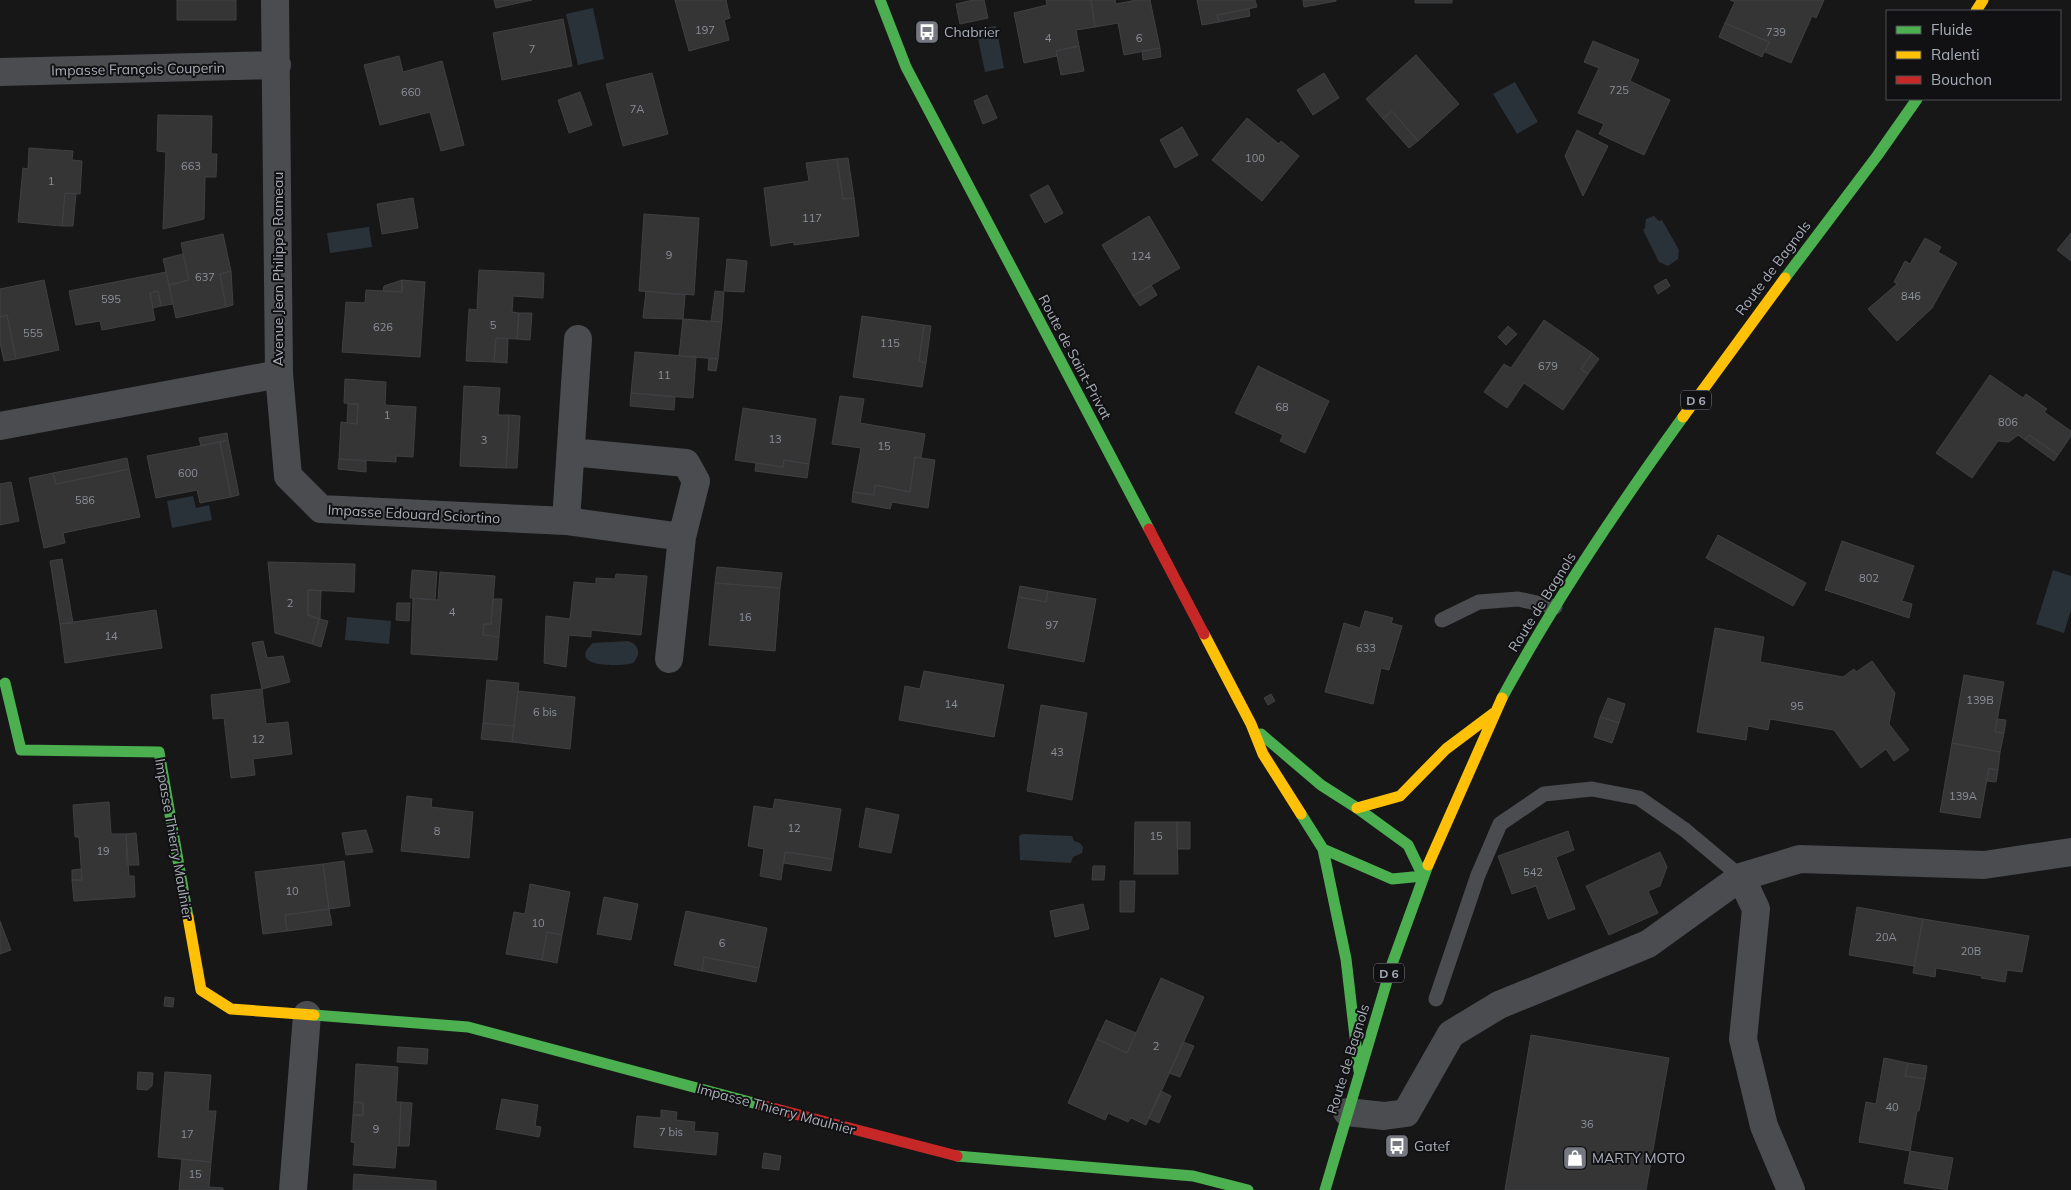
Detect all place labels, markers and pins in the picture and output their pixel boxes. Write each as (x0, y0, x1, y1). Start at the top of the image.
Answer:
bus stop icon: Chabrier (914, 19, 940, 45)
place label: Chabrier (944, 23, 1001, 41)
bus stop icon: Gatef (1384, 1133, 1410, 1159)
place label: Gatef (1414, 1137, 1450, 1155)
shop icon: MARTY MOTO (1562, 1145, 1588, 1171)
place label: MARTY MOTO (1592, 1149, 1685, 1167)

